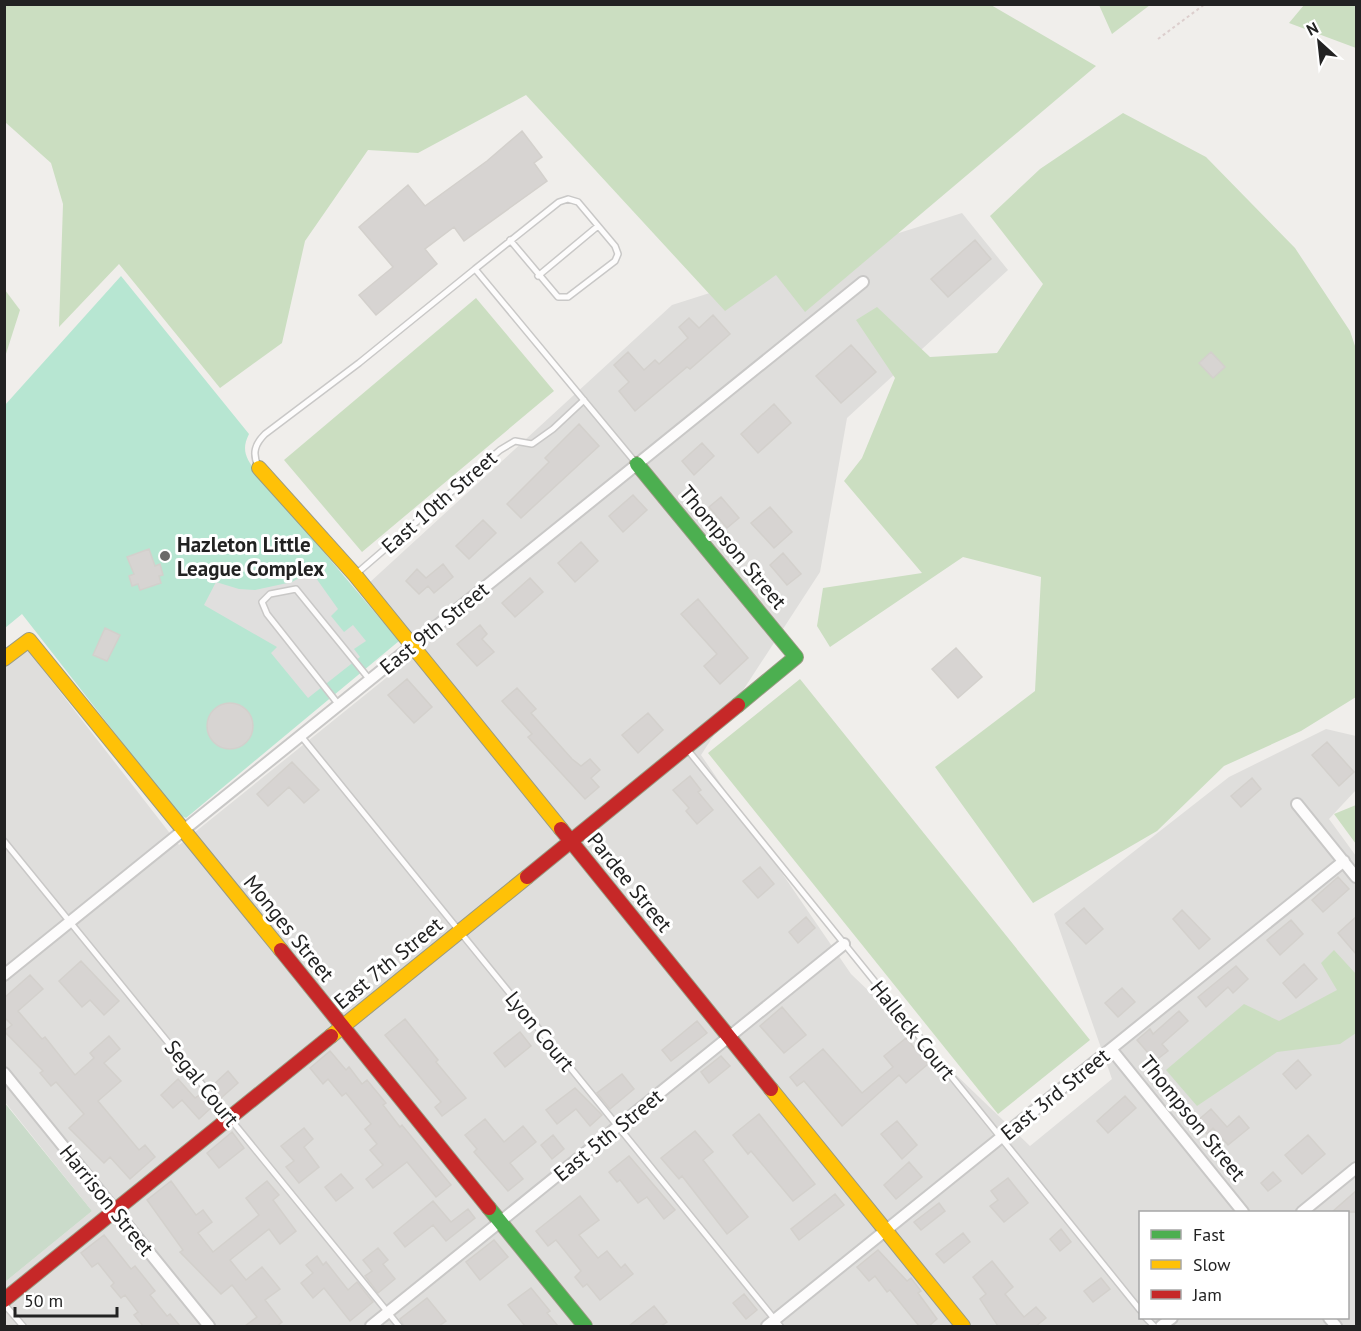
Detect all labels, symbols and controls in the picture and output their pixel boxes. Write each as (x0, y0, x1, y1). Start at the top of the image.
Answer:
north arrow (1289, 12, 1349, 72)
text: N (1303, 17, 1321, 40)
street label: East 10th Street (376, 445, 502, 559)
street label: Thompson Street (673, 479, 793, 615)
place label: Hazleton Little League Complex (177, 531, 324, 582)
marker: Hazleton Little League Complex (158, 549, 172, 563)
street label: East 9th Street (374, 576, 494, 680)
street label: Pardee Street (582, 827, 678, 937)
street label: Monges Street (238, 869, 340, 987)
street label: East 7th Street (328, 911, 448, 1015)
street label: Halleck Court (865, 975, 961, 1085)
street label: Lyon Court (499, 985, 581, 1077)
street label: Segal Court (159, 1034, 245, 1132)
street label: East 3rd Street (995, 1042, 1115, 1146)
street label: Thompson Street (1134, 1050, 1252, 1186)
street label: East 5th Street (548, 1083, 668, 1187)
street label: Harrison Street (54, 1139, 160, 1261)
legend (1139, 1211, 1349, 1319)
text: Fast (1193, 1223, 1225, 1246)
text: Slow (1193, 1253, 1231, 1276)
scale bar (15, 1280, 117, 1318)
text: Jam (1192, 1283, 1222, 1306)
text: 50 m (24, 1289, 63, 1312)

